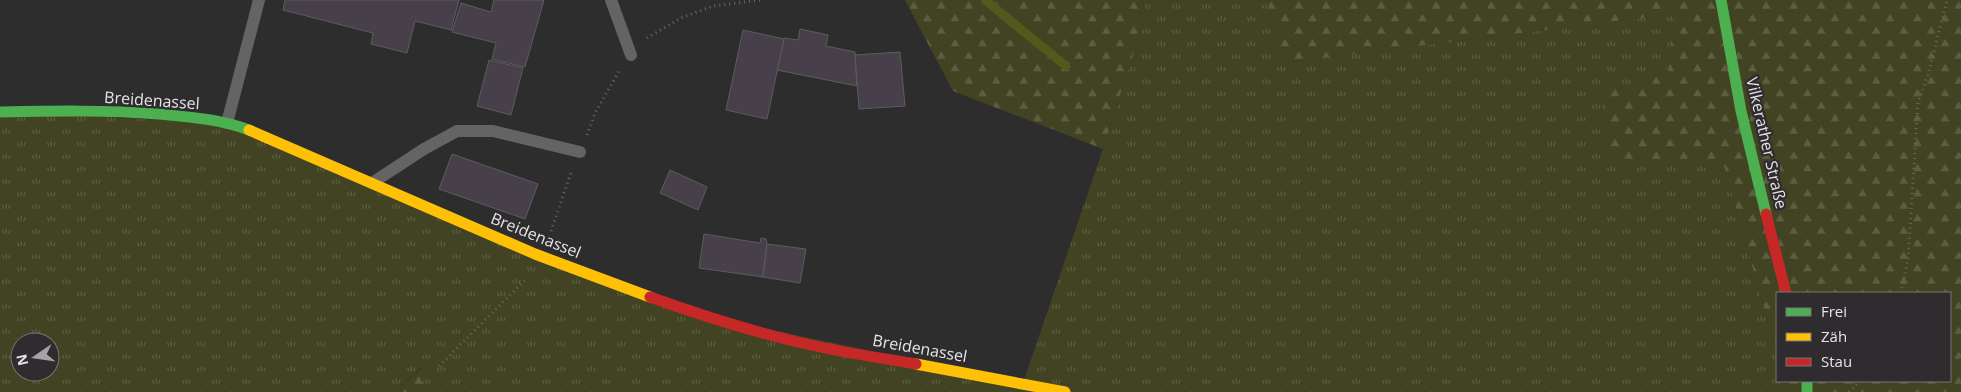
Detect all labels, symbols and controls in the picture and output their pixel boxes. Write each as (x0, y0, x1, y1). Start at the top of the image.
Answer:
street label: Vilkerather Straße (1741, 75, 1793, 211)
street label: Breidenassel (104, 86, 200, 114)
street label: Breidenassel (488, 207, 584, 263)
legend (1776, 292, 1951, 382)
text: Frei (1821, 301, 1847, 321)
text: Zäh (1821, 326, 1847, 346)
street label: Breidenassel (871, 329, 969, 367)
north arrow (10, 332, 60, 382)
text: Stau (1821, 351, 1852, 371)
text: N (11, 352, 32, 368)

